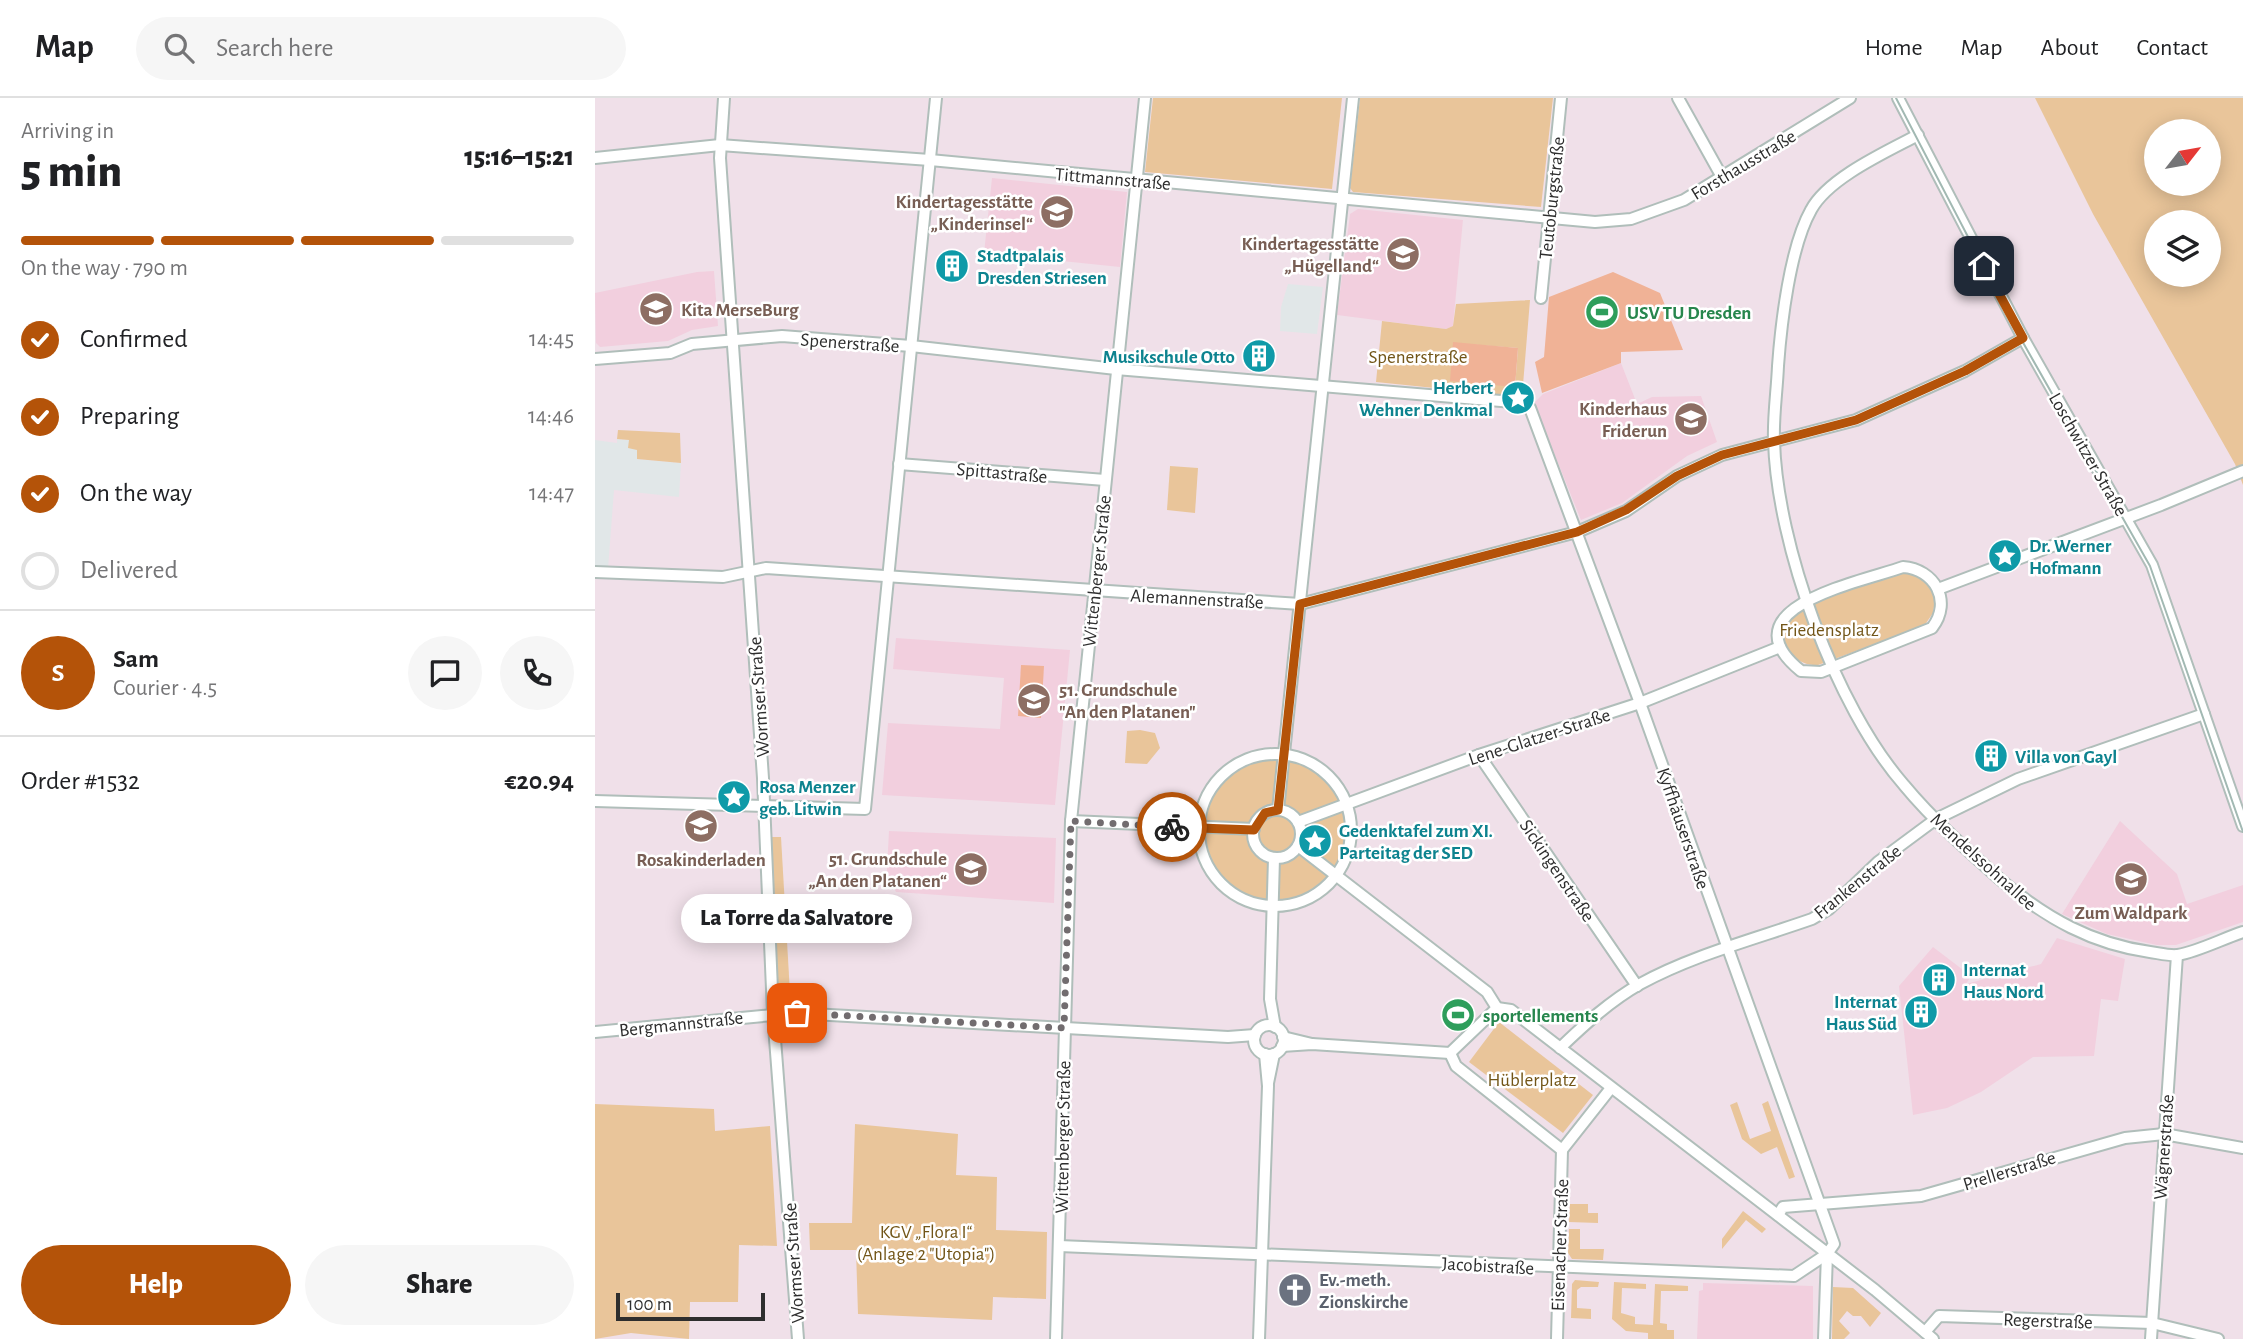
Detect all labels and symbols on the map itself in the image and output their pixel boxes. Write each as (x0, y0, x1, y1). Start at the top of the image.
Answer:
north arrow (2144, 119, 2221, 196)
street label: Forsthausstraße (1688, 127, 1799, 204)
street label: Teutoburgstraße (1537, 136, 1568, 261)
street label: Tittmannstraße (1054, 165, 1172, 194)
place label: Kindertagesstätte „Kinderinsel“ (895, 193, 1033, 234)
school or university icon: Kindertagesstätte „Kinderinsel“ (1038, 193, 1076, 231)
place label: Kindertagesstätte „Hügelland“ (1241, 235, 1379, 276)
school or university icon: Kindertagesstätte „Hügelland“ (1384, 235, 1422, 273)
pin (1954, 236, 2014, 296)
building icon: Stadtpalais Dresden Striesen (933, 247, 971, 285)
place label: Stadtpalais Dresden Striesen (977, 247, 1107, 288)
school or university icon: Kita MerseBurg (637, 290, 675, 328)
sports icon: USV TU Dresden (1583, 293, 1621, 331)
place label: Kita MerseBurg (681, 301, 799, 320)
place label: USV TU Dresden (1627, 304, 1751, 323)
street label: Spenerstraße (800, 331, 900, 356)
building icon: Musikschule Otto (1240, 337, 1278, 375)
place label: Musikschule Otto (1103, 348, 1235, 367)
park label: Spenerstraße (1368, 348, 1468, 367)
place label: Herbert Wehner Denkmal (1359, 379, 1494, 420)
place icon: Herbert Wehner Denkmal (1499, 379, 1537, 417)
street label: Loschwitzer Straße (2045, 390, 2131, 520)
place label: Kinderhaus Friderun (1579, 400, 1667, 441)
school or university icon: Kinderhaus Friderun (1672, 400, 1710, 438)
street label: Spittastraße (956, 460, 1048, 487)
street label: Wittenberger Straße (1080, 494, 1115, 648)
place icon: Dr. Werner Hofmann (1986, 537, 2024, 575)
place label: Dr. Werner Hofmann (2029, 537, 2112, 578)
street label: Alemannenstraße (1130, 587, 1264, 612)
park label: Friedensplatz (1779, 621, 1879, 640)
street label: Wormser Straße (746, 636, 773, 758)
school or university icon: 51. Grundschule "An den Platanen" (1015, 681, 1053, 719)
place label: 51. Grundschule "An den Platanen" (1059, 681, 1196, 722)
street label: Lene-Glatzer-Straße (1466, 705, 1613, 769)
building icon: Villa von Gayl (1972, 737, 2010, 775)
place label: Villa von Gayl (2015, 748, 2117, 767)
street label: Kyffhäuserstraße (1653, 765, 1712, 892)
place icon: Rosa Menzer geb. Litwin (715, 778, 753, 816)
place label: Rosa Menzer geb. Litwin (759, 778, 856, 819)
courier (1137, 792, 1207, 862)
school or university icon: Rosakinderladen (682, 807, 720, 845)
street label: Mendelssohnallee (1926, 810, 2040, 914)
street label: Sickingenstraße (1516, 816, 1598, 925)
place icon: Gedenktafel zum XI. Parteitag der SED (1296, 822, 1334, 860)
place label: Gedenktafel zum XI. Parteitag der SED (1339, 822, 1493, 863)
street label: Frankenstraße (1811, 841, 1905, 923)
place label: 51. Grundschule „An den Platanen“ (808, 850, 947, 891)
school or university icon: 51. Grundschule „An den Platanen“ (952, 850, 990, 888)
place label: Rosakinderladen (636, 851, 766, 870)
school or university icon: Zum Waldpark (2112, 860, 2150, 898)
callout: La Torre da Salvatore (681, 894, 913, 943)
place label: Zum Waldpark (2075, 904, 2188, 923)
building icon: Internat Haus Nord (1920, 961, 1958, 999)
place label: Internat Haus Nord (1963, 961, 2044, 1002)
pin (767, 983, 827, 1043)
place label: Internat Haus Süd (1825, 993, 1898, 1034)
building icon: Internat Haus Süd (1902, 993, 1940, 1031)
sports icon: sportellements (1439, 996, 1477, 1034)
place label: sportellements (1483, 1007, 1598, 1026)
street label: Bergmannstraße (618, 1009, 744, 1040)
street label: Wittenberger Straße (1053, 1060, 1074, 1214)
park label: Hüblerplatz (1488, 1071, 1577, 1090)
street label: Wägnerstraße (2151, 1094, 2178, 1201)
street label: Prellerstraße (1961, 1148, 2058, 1195)
street label: Eisenacher Straße (1549, 1179, 1572, 1312)
street label: Wormser Straße (781, 1202, 808, 1324)
park label: KGV „Flora I“ (Anlage 2 "Utopia") (857, 1223, 995, 1264)
street label: Jacobistraße (1441, 1255, 1535, 1278)
church icon: Ev.-meth. Zionskirche (1276, 1271, 1314, 1309)
place label: Ev.-meth. Zionskirche (1319, 1271, 1408, 1312)
scale bar (616, 1290, 765, 1322)
street label: Regerstraße (2003, 1310, 2093, 1333)

